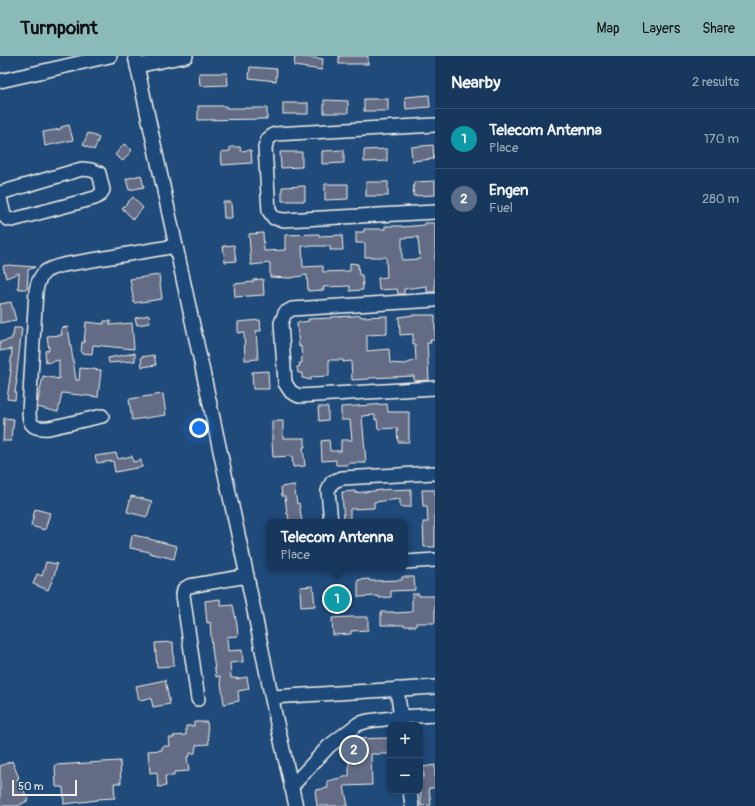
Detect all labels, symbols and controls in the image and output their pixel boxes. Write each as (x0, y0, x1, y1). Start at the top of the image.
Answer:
text: Turnpoint (20, 16, 98, 40)
text: Map (597, 20, 620, 37)
text: Layers (642, 20, 680, 37)
text: Share (702, 20, 735, 37)
text: Nearby (451, 72, 500, 93)
text: 2 results (692, 74, 739, 90)
text: Telecom Antenna (489, 121, 602, 140)
text: 1 (461, 131, 467, 147)
text: 170 m (704, 131, 739, 147)
text: Place (489, 140, 518, 156)
text: Engen (489, 181, 528, 200)
text: 2 (460, 191, 468, 207)
text: 280 m (702, 191, 739, 207)
text: Fuel (489, 200, 513, 216)
your location (189, 418, 209, 438)
popup (266, 519, 408, 571)
text: Telecom Antenna (281, 528, 393, 547)
text: Place (281, 547, 310, 563)
pin: 1 (324, 584, 350, 614)
map controls (387, 722, 423, 794)
button: + (387, 722, 423, 758)
pin: 2 (341, 735, 367, 765)
button: − (387, 758, 423, 794)
scale bar (12, 778, 77, 797)
text: 50 m (18, 780, 44, 793)

